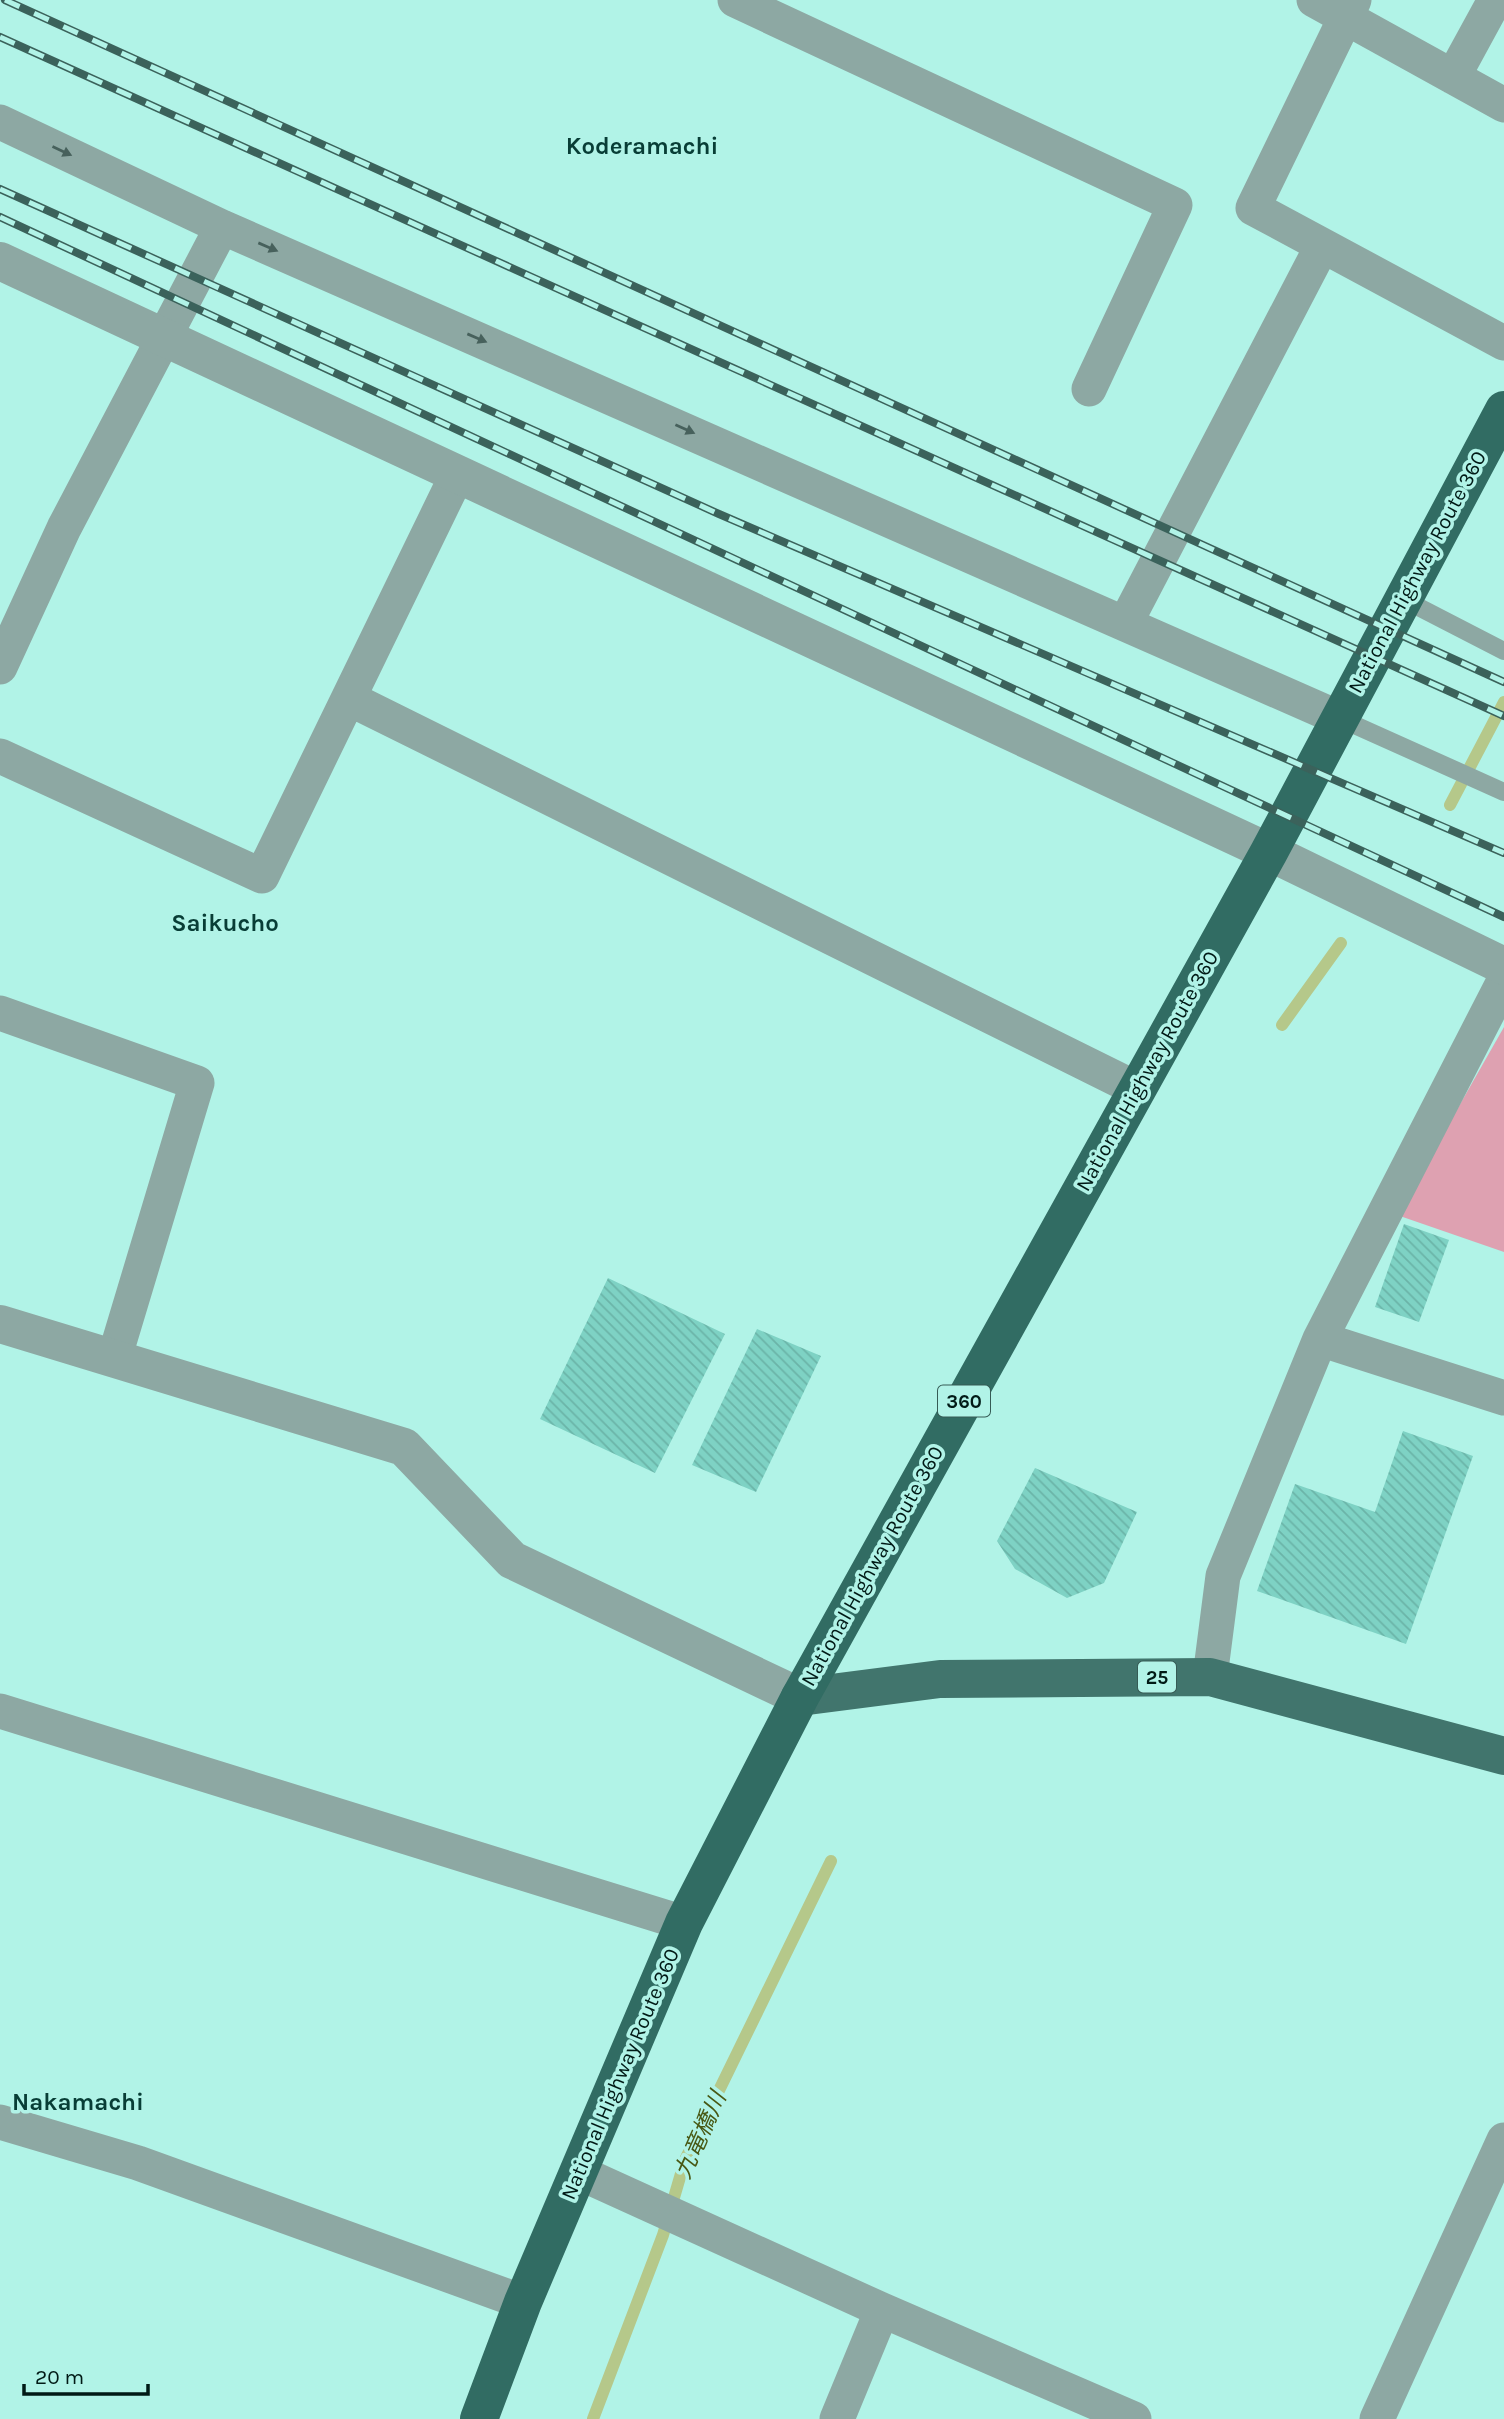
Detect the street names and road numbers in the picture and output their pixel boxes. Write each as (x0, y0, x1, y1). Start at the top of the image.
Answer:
street label: National Highway Route 360 (1343, 447, 1491, 697)
street label: National Highway Route 360 (1071, 947, 1223, 1195)
road number: 360 (938, 1386, 990, 1416)
street label: National Highway Route 360 (796, 1442, 948, 1690)
road number: 25 (1138, 1662, 1176, 1693)
street label: National Highway Route 360 (556, 1945, 684, 2203)

